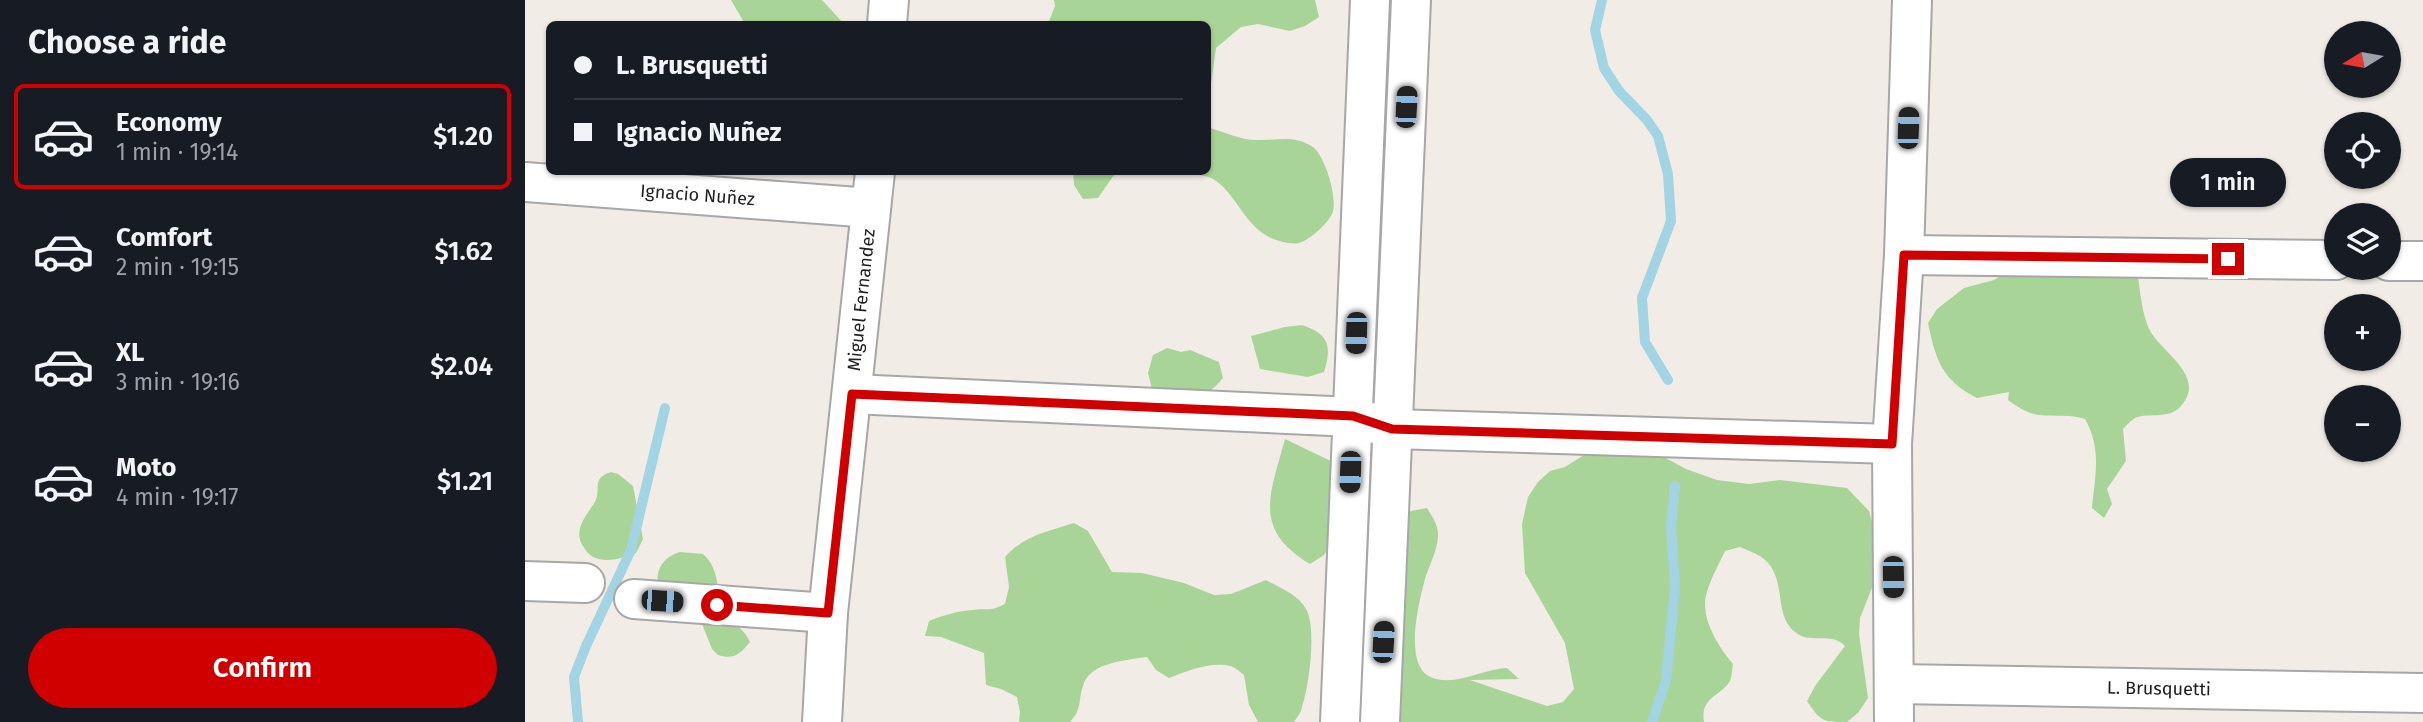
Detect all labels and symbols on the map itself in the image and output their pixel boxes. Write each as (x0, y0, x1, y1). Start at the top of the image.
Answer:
north arrow (2324, 21, 2401, 98)
car (1395, 85, 1418, 129)
car (1897, 107, 1920, 149)
callout: 1 min (2170, 158, 2286, 206)
street label: Ignacio Nuñez (639, 180, 756, 210)
street label: Miguel Fernandez (843, 228, 880, 372)
route end (2212, 243, 2244, 275)
car (1345, 312, 1368, 354)
car (1339, 451, 1362, 493)
car (1883, 556, 1904, 598)
car (641, 589, 684, 613)
route start (701, 589, 733, 621)
car (1372, 620, 1395, 664)
street label: L. Brusquetti (2107, 677, 2211, 700)

